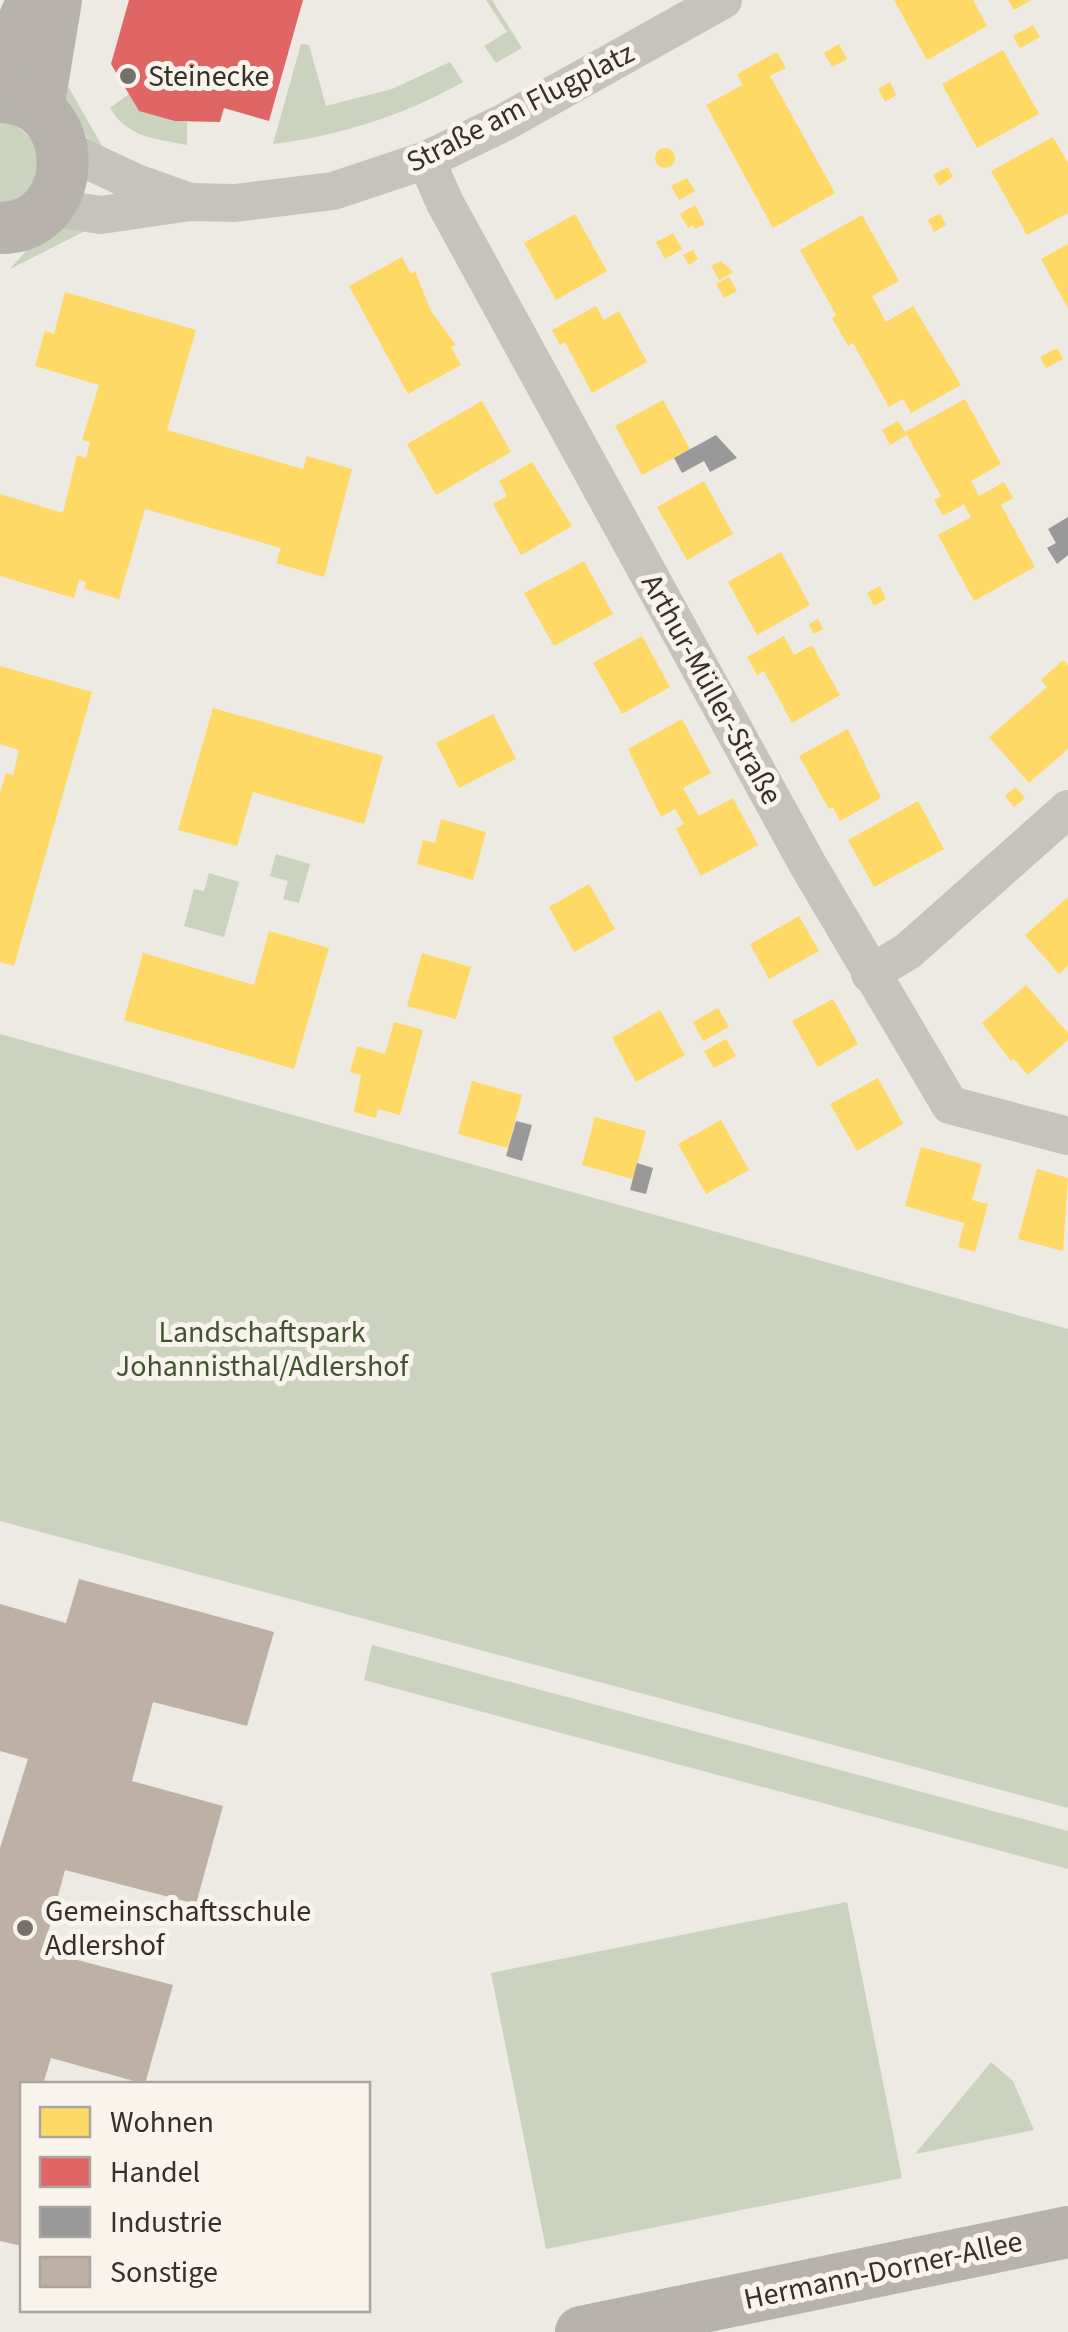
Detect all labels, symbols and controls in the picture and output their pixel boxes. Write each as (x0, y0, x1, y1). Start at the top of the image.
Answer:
street label: Straße am Flugplatz (399, 31, 641, 183)
place label: Steinecke (148, 55, 269, 98)
marker: Steinecke (117, 65, 139, 87)
street label: Arthur-Müller-Straße (630, 566, 793, 812)
park label: Landschaftspark Johannisthal/Adlershof (116, 1311, 409, 1388)
place label: Gemeinschaftsschule Adlershof (45, 1890, 311, 1967)
marker: Gemeinschaftsschule Adlershof (14, 1917, 36, 1939)
legend (20, 2082, 370, 2312)
text: Wohnen (110, 2101, 214, 2144)
text: Handel (110, 2151, 200, 2194)
text: Industrie (110, 2201, 222, 2244)
street label: Hermann-Dorner-Allee (740, 2220, 1026, 2321)
text: Sonstige (110, 2251, 218, 2294)

